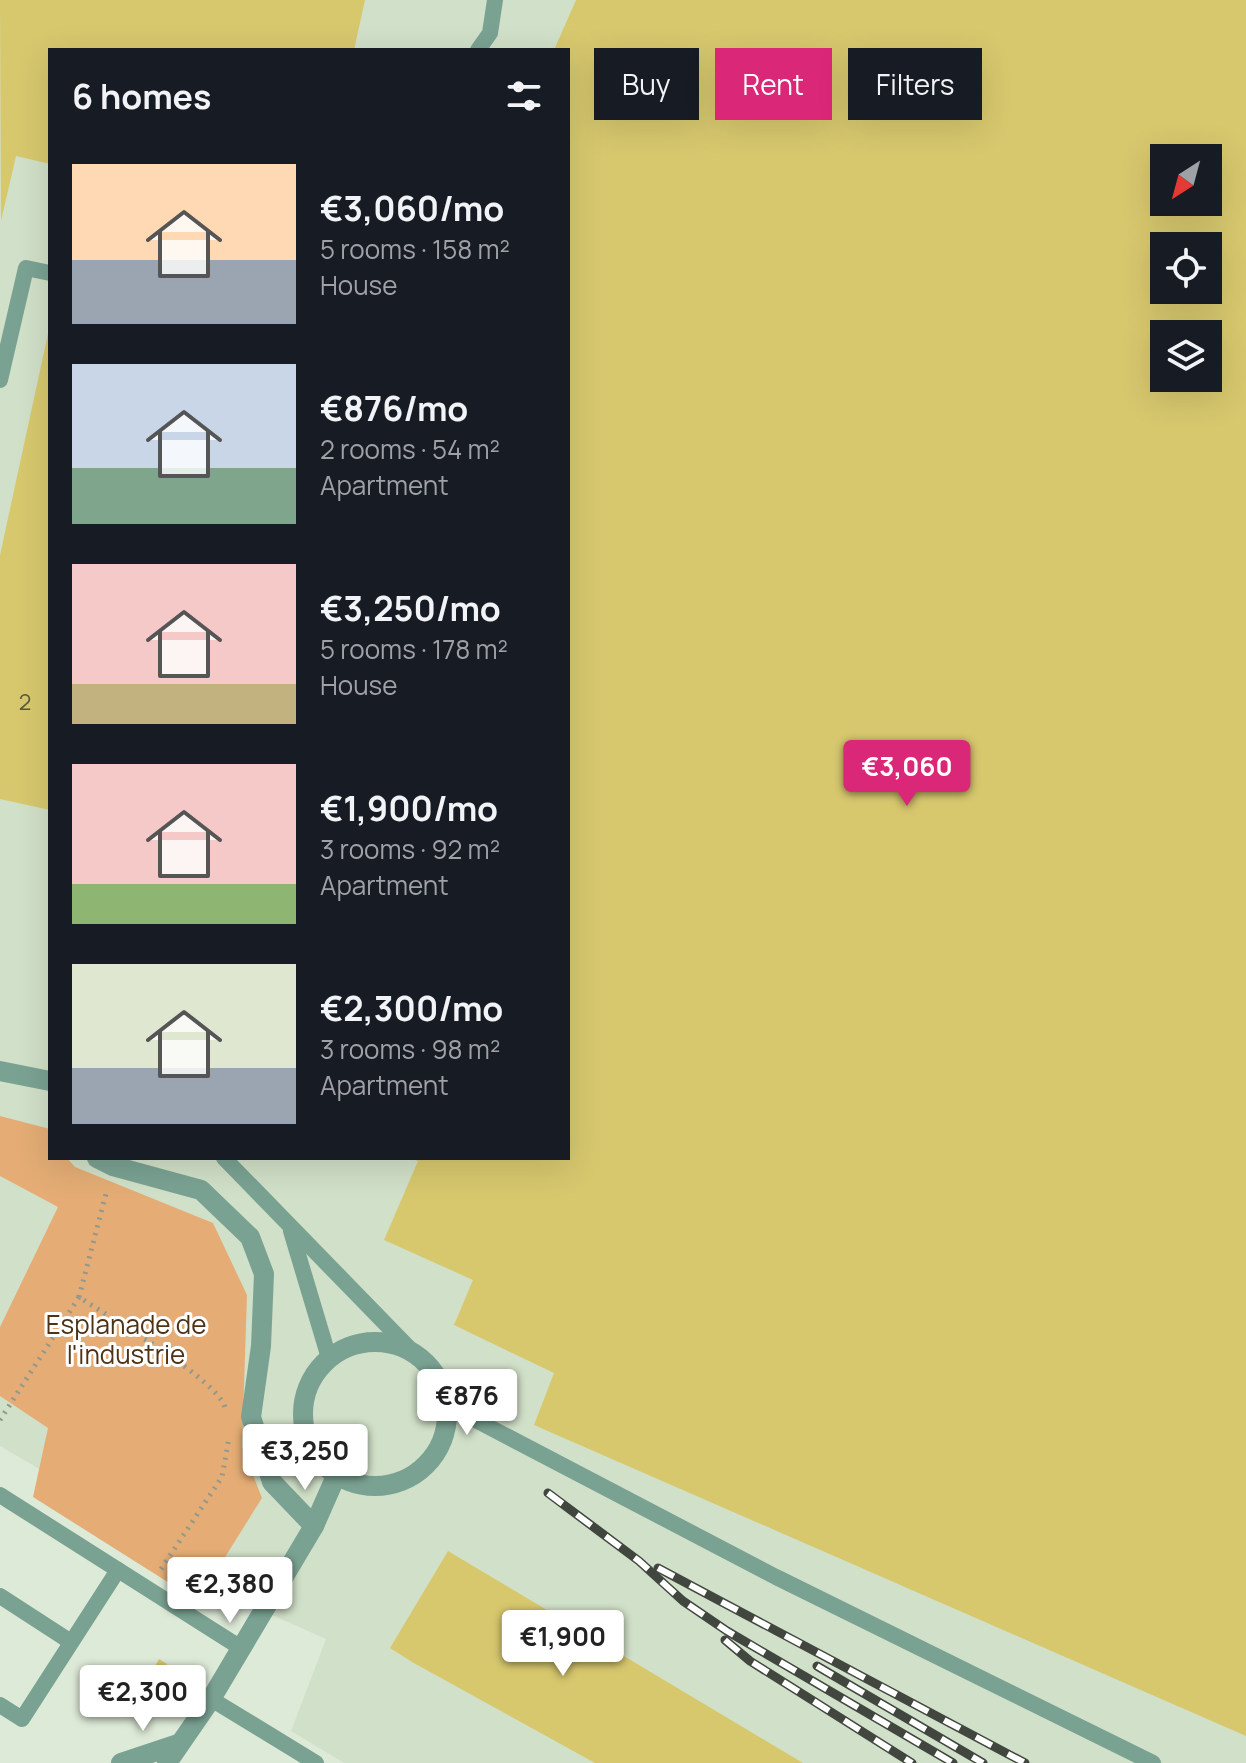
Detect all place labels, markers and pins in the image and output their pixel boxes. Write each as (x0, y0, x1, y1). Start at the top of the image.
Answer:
pin: €3,060 (842, 740, 972, 808)
pin: €876 (420, 1369, 514, 1437)
pin: €3,250 (240, 1424, 370, 1492)
pin: €2,380 (165, 1557, 295, 1625)
pin: €1,900 (498, 1610, 628, 1678)
pin: €2,300 (78, 1665, 208, 1733)

